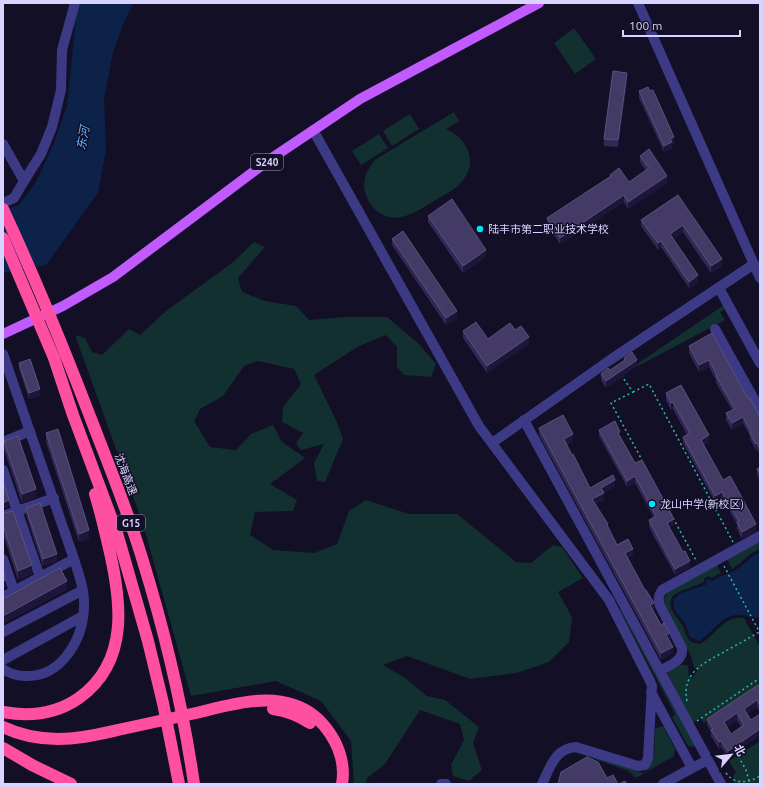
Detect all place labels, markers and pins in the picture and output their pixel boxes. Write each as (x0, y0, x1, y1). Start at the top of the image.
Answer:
place label: 陆丰市第二职业技术学校 (488, 223, 609, 235)
marker: 陆丰市第二职业技术学校 (475, 224, 485, 234)
place label: 龙山中学(新校区) (660, 498, 744, 511)
marker: 龙山中学(新校区) (647, 499, 657, 509)

